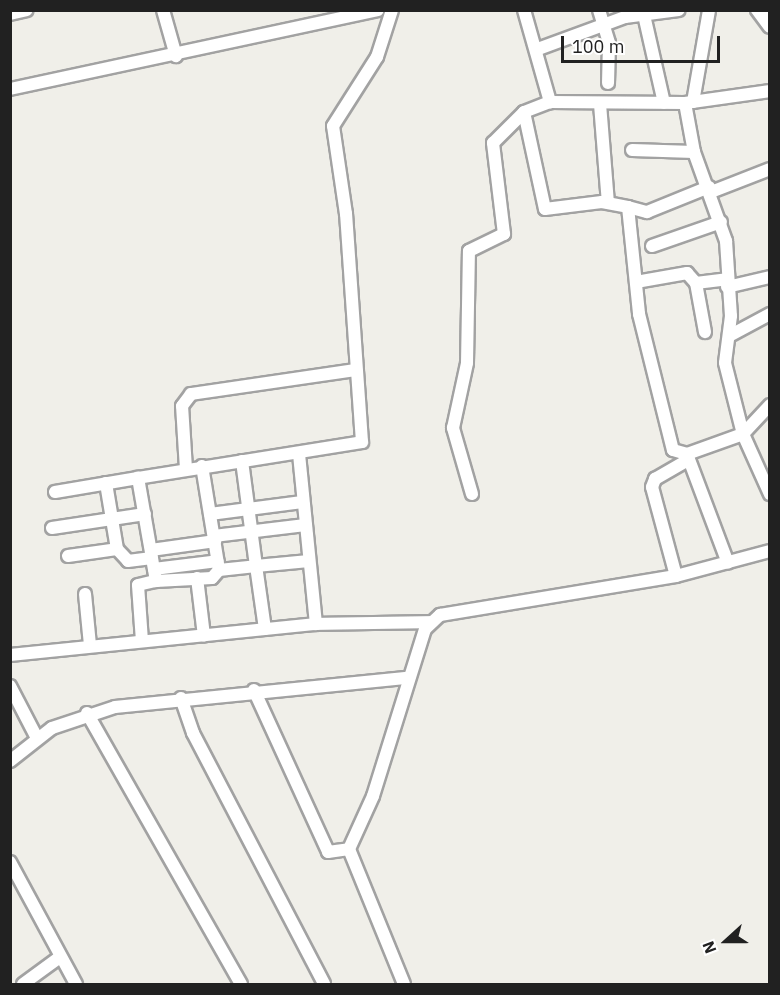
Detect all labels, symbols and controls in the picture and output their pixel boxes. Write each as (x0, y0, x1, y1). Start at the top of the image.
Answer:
scale bar (564, 24, 723, 62)
text: 100 m (572, 35, 624, 58)
north arrow (696, 911, 756, 971)
text: N (698, 938, 721, 956)

